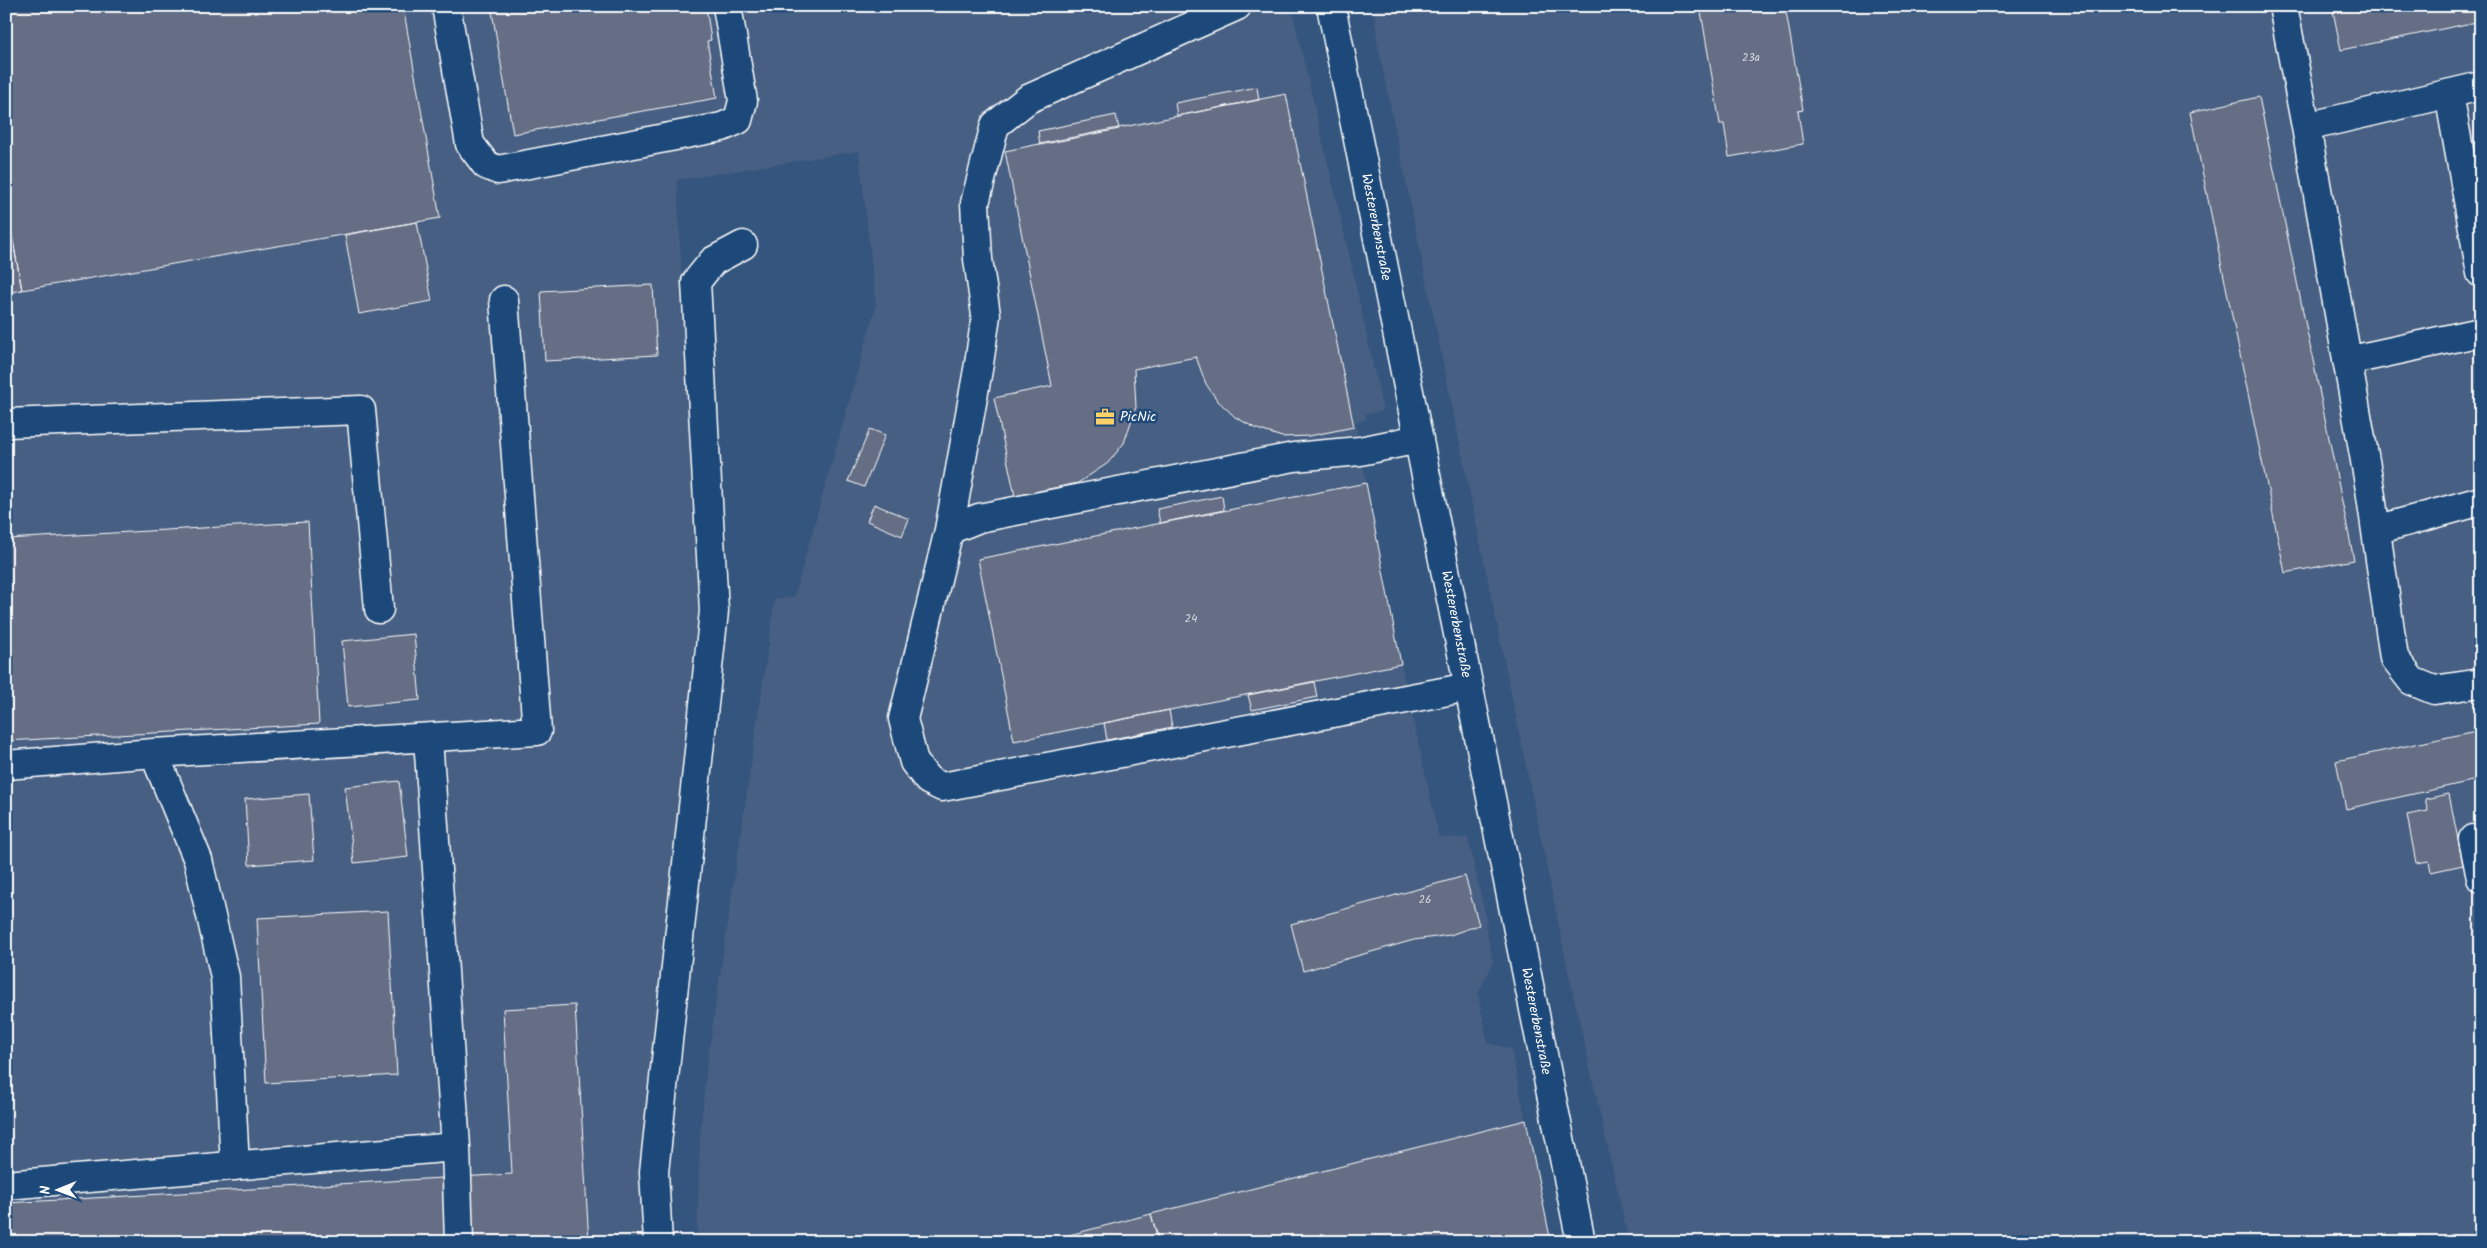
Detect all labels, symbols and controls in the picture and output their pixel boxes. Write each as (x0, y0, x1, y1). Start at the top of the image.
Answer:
house number: 23a (1742, 49, 1760, 67)
street label: Westererbenstraße (1355, 172, 1397, 283)
office icon: PicNic (1094, 406, 1116, 428)
place label: PicNic (1120, 406, 1156, 428)
street label: Westererbenstraße (1435, 569, 1477, 680)
house number: 24 (1185, 610, 1197, 628)
house number: 26 (1419, 891, 1431, 909)
street label: Westererbenstraße (1515, 966, 1557, 1077)
north arrow (32, 1166, 82, 1216)
text: N (35, 1185, 57, 1195)

